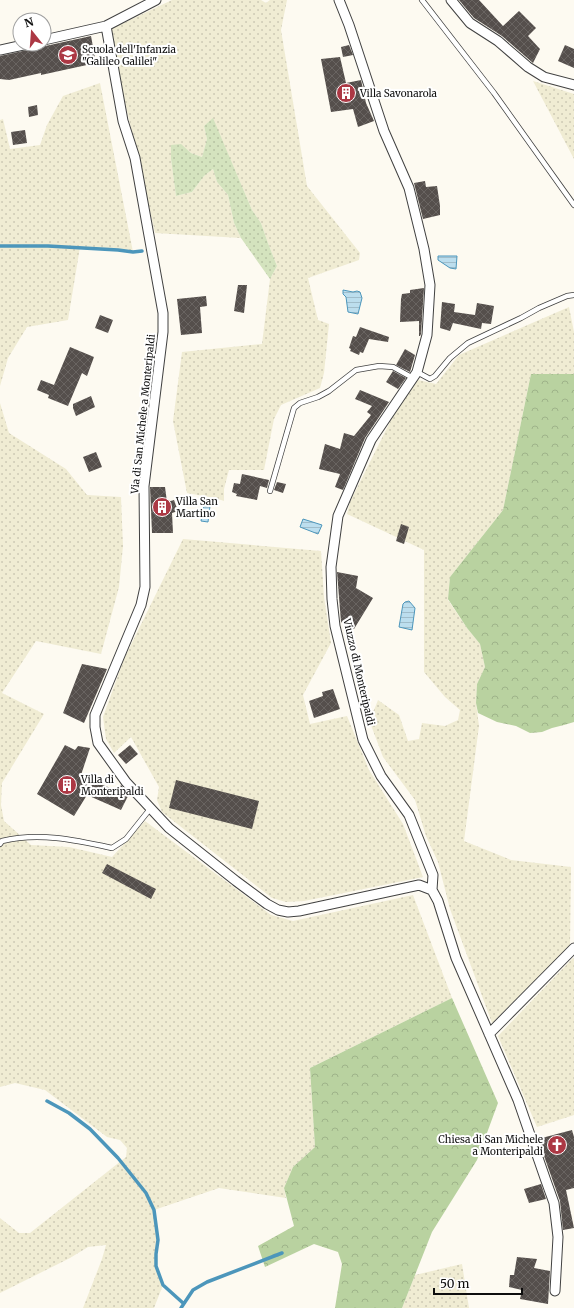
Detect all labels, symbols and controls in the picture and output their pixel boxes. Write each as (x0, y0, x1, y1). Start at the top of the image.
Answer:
north arrow (12, 12, 52, 52)
text: N (23, 14, 36, 30)
place label: Scuola dell'Infanzia "Galileo Galilei" (82, 43, 177, 68)
school or university icon: Scuola dell'Infanzia "Galileo Galilei" (57, 44, 79, 66)
building icon: Villa Savonarola (335, 82, 357, 104)
place label: Villa Savonarola (359, 87, 438, 100)
street label: Via di San Michele a Monteripaldi (128, 333, 158, 496)
place label: Villa San Martino (175, 495, 218, 520)
building icon: Villa San Martino (151, 496, 173, 518)
street label: Viuzzo di Monteripaldi (340, 616, 378, 727)
place label: Villa di Monteripaldi (80, 773, 144, 798)
building icon: Villa di Monteripaldi (56, 774, 78, 796)
place label: Chiesa di San Michele a Monteripaldi (438, 1133, 543, 1158)
church icon: Chiesa di San Michele a Monteripaldi (546, 1134, 568, 1156)
scale bar (434, 1270, 522, 1296)
text: 50 m (440, 1276, 469, 1291)

